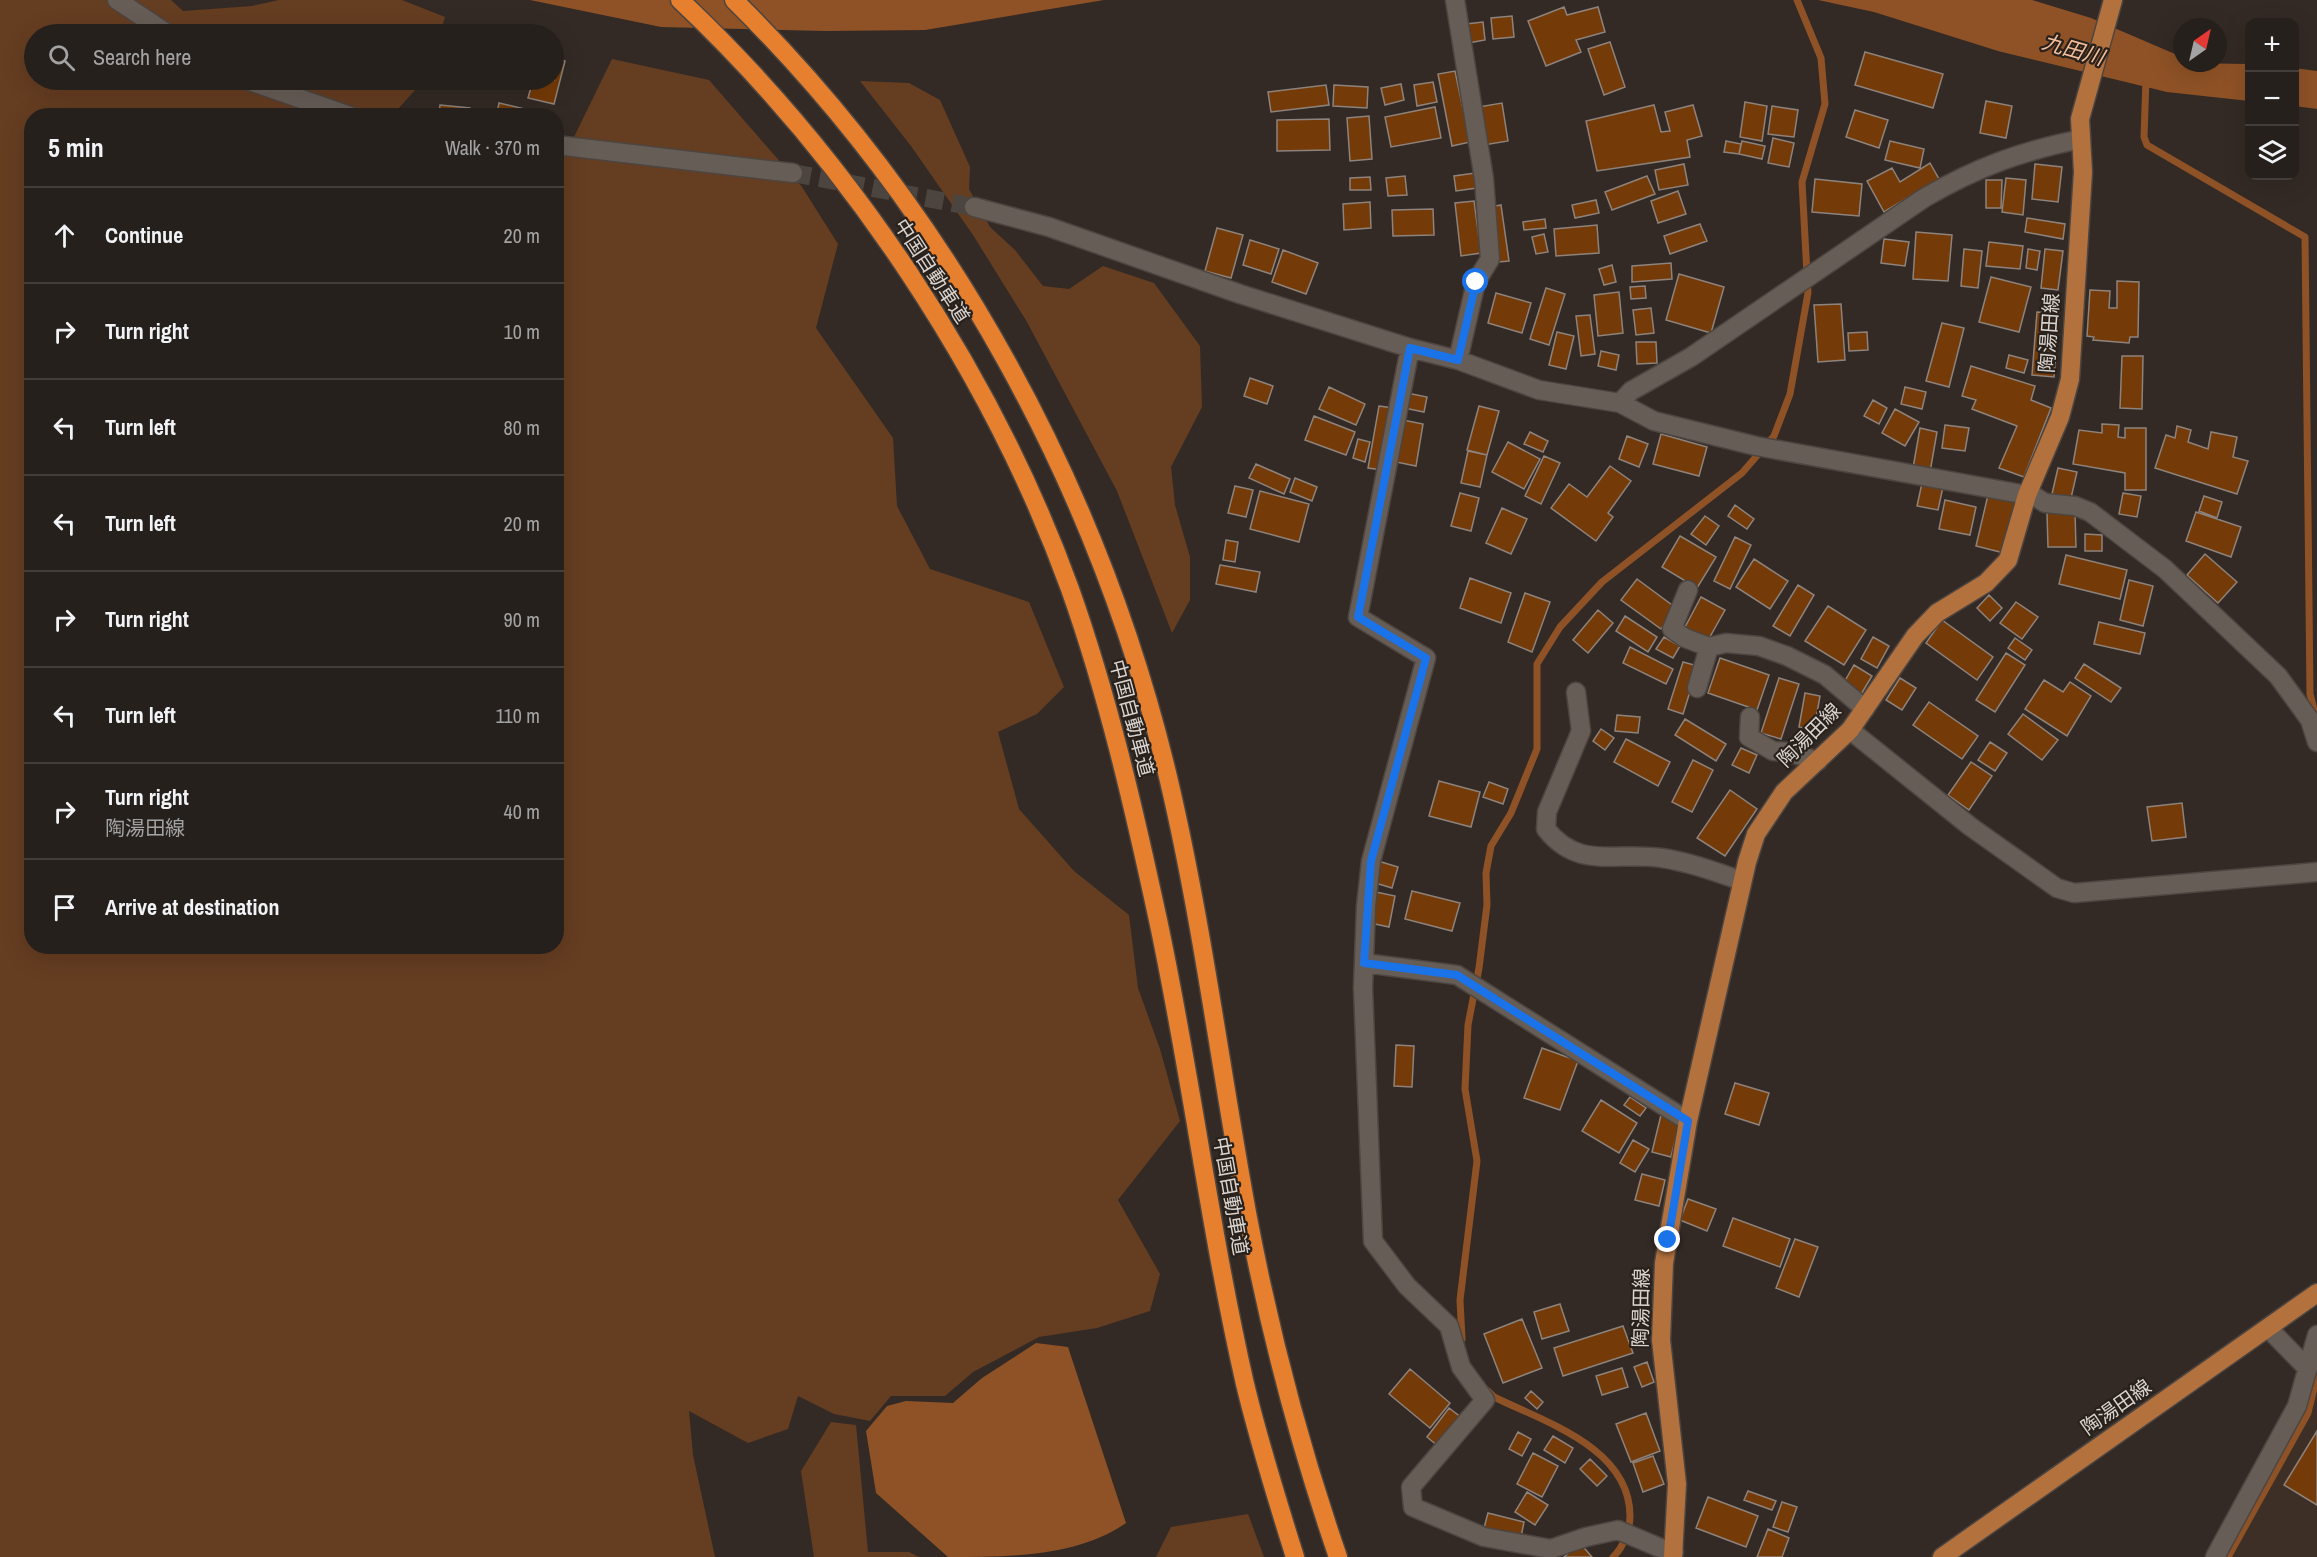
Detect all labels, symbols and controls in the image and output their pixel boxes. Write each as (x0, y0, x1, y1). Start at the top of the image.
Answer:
north arrow (2173, 18, 2227, 72)
map controls (2245, 18, 2299, 180)
button: + (2245, 18, 2299, 72)
search box (24, 24, 564, 90)
water label: 九田川 (2039, 27, 2109, 73)
icon: search (45, 41, 78, 74)
text: Search here (93, 42, 191, 72)
button: − (2245, 72, 2299, 126)
button: layers (2245, 126, 2299, 180)
text: 5 min (48, 130, 104, 165)
text: Walk · 370 m (445, 134, 540, 161)
street label: 中国自動車道 (888, 213, 976, 328)
icon: ahead (48, 219, 81, 252)
text: Continue (105, 220, 183, 250)
text: 20 m (504, 222, 540, 249)
route start (1462, 268, 1488, 294)
street label: 陶湯田線 (2032, 292, 2065, 374)
icon: right (48, 315, 81, 348)
text: Turn right (105, 316, 189, 346)
text: 10 m (504, 318, 540, 345)
icon: left (48, 411, 81, 444)
text: Turn left (105, 412, 176, 442)
text: 80 m (504, 414, 540, 441)
icon: left (48, 507, 81, 540)
text: Turn left (105, 508, 176, 538)
text: 20 m (504, 510, 540, 537)
icon: right (48, 603, 81, 636)
text: Turn right (105, 604, 189, 634)
text: 90 m (504, 606, 540, 633)
street label: 中国自動車道 (1104, 656, 1161, 779)
street label: 陶湯田線 (1771, 697, 1846, 772)
icon: left (48, 699, 81, 732)
text: Turn left (105, 700, 176, 730)
text: 110 m (496, 702, 540, 729)
text: Turn right (105, 782, 189, 812)
icon: right (48, 795, 81, 828)
text: 40 m (504, 798, 540, 825)
text: 陶湯田線 (105, 814, 185, 841)
icon: arrive (48, 891, 81, 924)
text: Arrive at destination (105, 892, 279, 922)
street label: 中国自動車道 (1208, 1134, 1255, 1257)
route end (1654, 1226, 1680, 1252)
street label: 陶湯田線 (1626, 1268, 1655, 1348)
street label: 陶湯田線 (2075, 1373, 2156, 1441)

